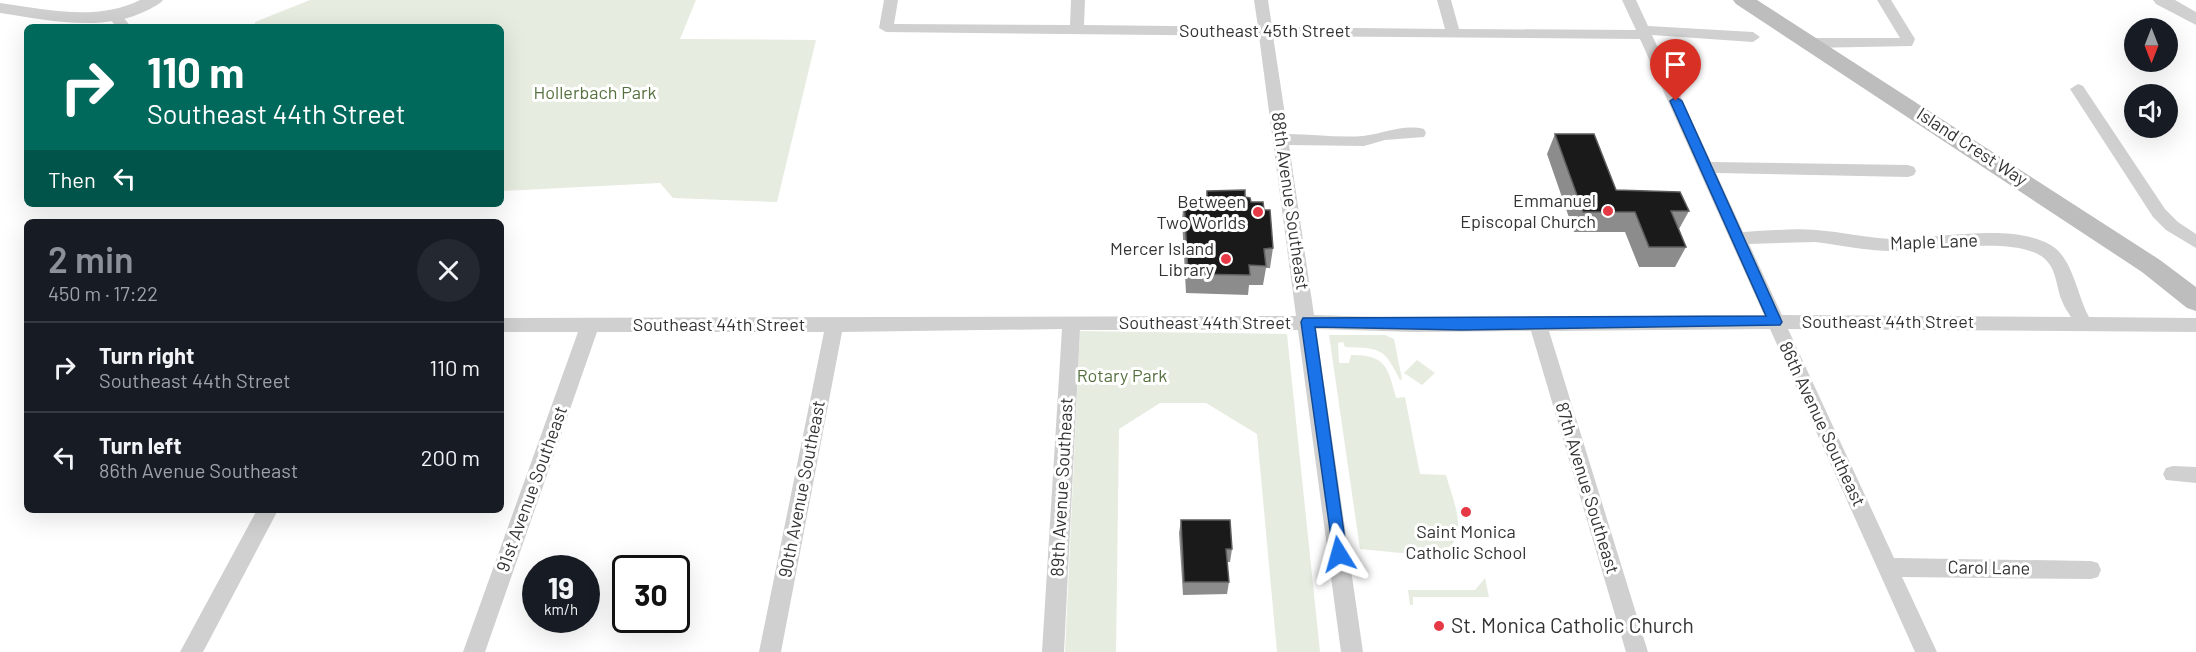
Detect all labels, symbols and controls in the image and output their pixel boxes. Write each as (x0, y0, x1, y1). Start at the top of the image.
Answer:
north arrow (2124, 18, 2178, 72)
map controls (2124, 18, 2178, 138)
street label: Southeast 45th Street (1179, 19, 1351, 41)
pin (1650, 39, 1701, 101)
text: 110 m (147, 46, 244, 96)
icon: right (48, 48, 126, 126)
icon: arrive (1659, 48, 1692, 81)
park label: Hollerbach Park (533, 81, 657, 103)
button: sound (2124, 84, 2178, 138)
text: Southeast 44th Street (147, 97, 406, 129)
street label: Island Crest Way (1913, 102, 2032, 190)
street label: 88th Avenue Southeast (1268, 110, 1314, 291)
icon: left (108, 162, 141, 195)
text: Then (48, 166, 96, 192)
place label: Emmanuel Episcopal Church (1460, 189, 1596, 232)
place label: Between Two Worlds (1156, 190, 1246, 233)
marker: Emmanuel Episcopal Church (1601, 204, 1615, 218)
marker: Between Two Worlds (1251, 205, 1265, 219)
street label: Maple Lane (1890, 228, 1978, 254)
text: 2 min (48, 237, 134, 280)
place label: Mercer Island Library (1110, 237, 1214, 280)
button: close (417, 239, 480, 302)
marker: Mercer Island Library (1219, 252, 1233, 266)
text: 450 m · 17:22 (48, 281, 158, 305)
street label: Southeast 44th Street (1802, 310, 1974, 332)
street label: Southeast 44th Street (1119, 311, 1291, 333)
street label: Southeast 44th Street (633, 313, 805, 335)
street label: 86th Avenue Southeast (1775, 338, 1871, 509)
text: Turn right (99, 342, 194, 368)
icon: right (48, 351, 81, 384)
text: 110 m (430, 354, 480, 380)
park label: Rotary Park (1077, 364, 1167, 386)
text: Southeast 44th Street (99, 368, 291, 392)
street label: 89th Avenue Southeast (1045, 397, 1077, 577)
street label: 90th Avenue Southeast (773, 398, 829, 579)
street label: 87th Avenue Southeast (1551, 399, 1625, 576)
street label: 91st Avenue Southeast (491, 403, 571, 575)
text: Turn left (99, 432, 182, 458)
icon: left (48, 441, 81, 474)
text: 200 m (421, 444, 480, 470)
text: 86th Avenue Southeast (99, 458, 298, 482)
marker: Saint Monica Catholic School (1459, 505, 1473, 519)
place label: Saint Monica Catholic School (1406, 520, 1526, 563)
position arrow (1307, 522, 1371, 586)
speed limit sign: 30 (612, 555, 690, 633)
street label: Carol Lane (1948, 555, 2031, 579)
text: 19 (548, 569, 574, 605)
text: km/h (544, 600, 578, 618)
place label: St. Monica Catholic Church (1451, 612, 1694, 637)
marker: St. Monica Catholic Church (1432, 619, 1446, 633)

